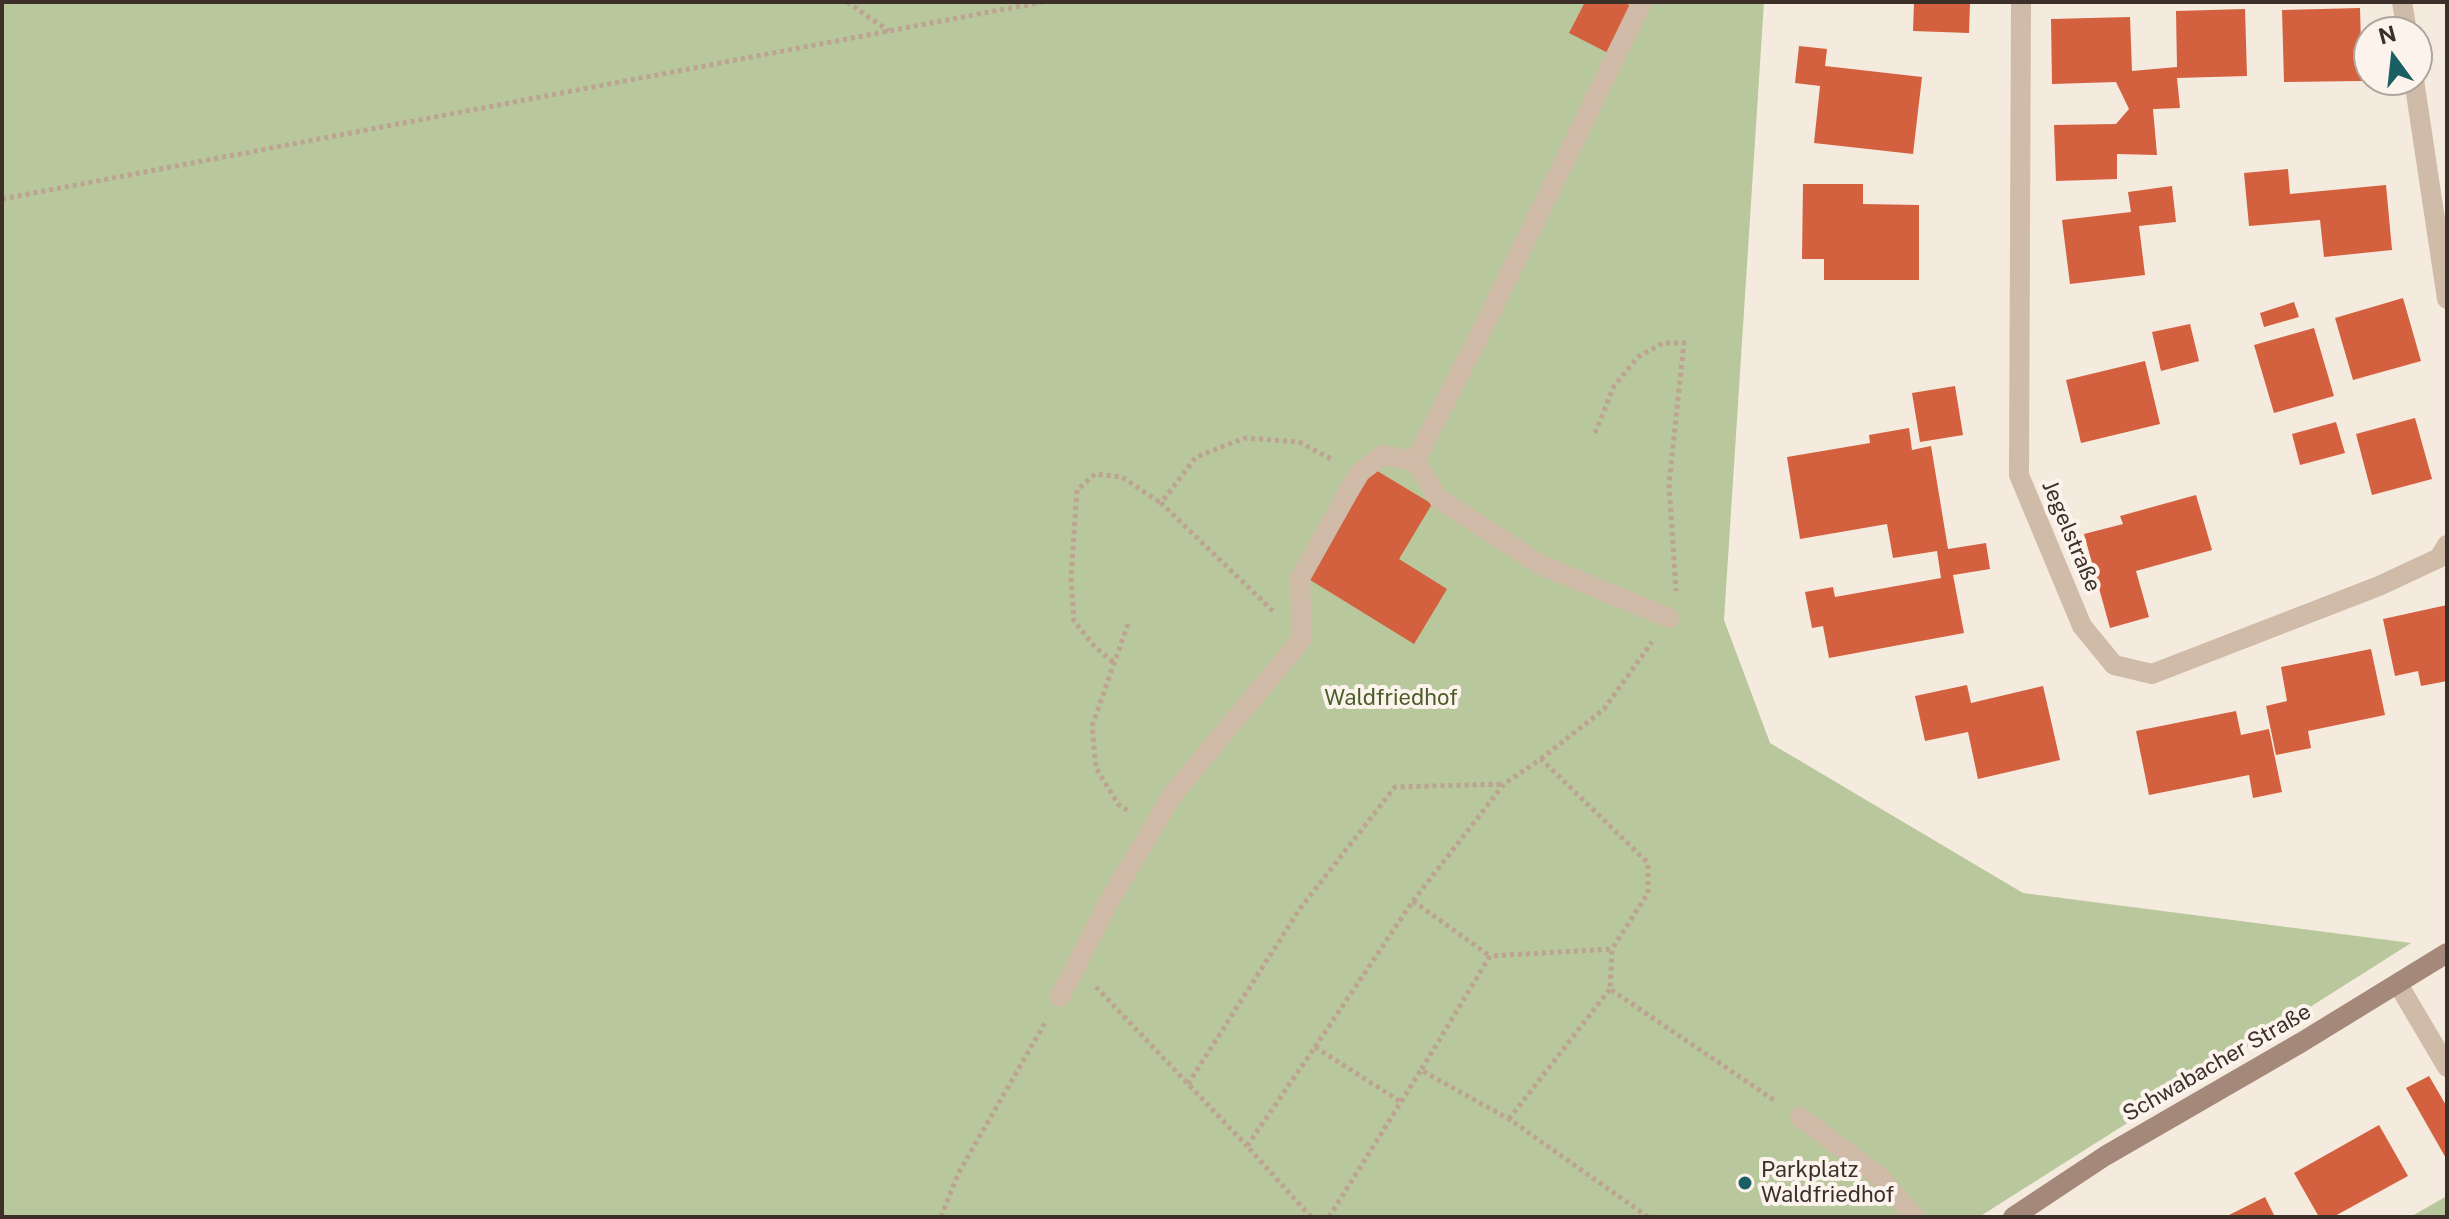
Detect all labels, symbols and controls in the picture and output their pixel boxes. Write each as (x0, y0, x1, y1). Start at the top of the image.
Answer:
north arrow (2353, 16, 2433, 96)
text: N (2376, 20, 2399, 50)
street label: Jegelstraße (2036, 476, 2106, 596)
park label: Waldfriedhof (1324, 685, 1458, 711)
street label: Schwabacher Straße (2118, 998, 2316, 1128)
place label: Parkplatz Waldfriedhof (1761, 1157, 1894, 1208)
marker: Parkplatz Waldfriedhof (1736, 1174, 1754, 1192)

